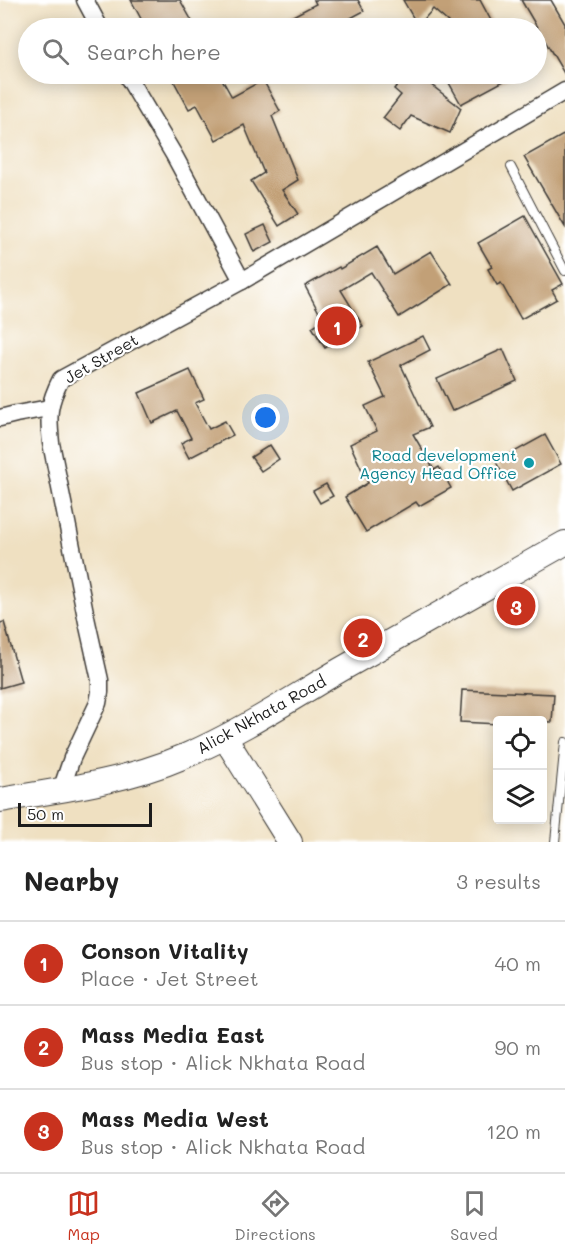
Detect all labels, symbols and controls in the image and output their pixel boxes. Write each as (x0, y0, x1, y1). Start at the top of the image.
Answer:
search box (18, 18, 547, 84)
icon: search (39, 35, 72, 68)
text: Search here (87, 37, 221, 66)
pin: 1 (318, 304, 356, 348)
street label: Jet Street (60, 328, 142, 388)
your location (251, 403, 280, 432)
place label: Road development Agency Head Office (359, 444, 517, 483)
marker: Road development Agency Head Office (522, 456, 536, 470)
pin: 3 (496, 584, 536, 628)
pin: 2 (344, 616, 382, 660)
street label: Alick Nkhata Road (193, 670, 329, 758)
map controls (493, 716, 547, 824)
button: locate (493, 716, 547, 770)
button: layers (493, 770, 547, 824)
scale bar (18, 800, 152, 828)
text: 50 m (27, 803, 64, 824)
text: Nearby (24, 864, 119, 898)
text: 3 results (456, 868, 541, 894)
text: Conson Vitality (81, 936, 249, 965)
text: 1 (39, 950, 48, 976)
text: 40 m (495, 950, 541, 976)
text: Place · Jet Street (81, 965, 259, 991)
text: Mass Media East (81, 1020, 265, 1049)
text: 2 (38, 1034, 49, 1060)
text: 90 m (495, 1034, 541, 1060)
text: Bus stop · Alick Nkhata Road (81, 1049, 365, 1075)
text: Mass Media West (81, 1104, 269, 1133)
text: 3 (38, 1118, 50, 1144)
text: 120 m (486, 1118, 541, 1144)
text: Bus stop · Alick Nkhata Road (81, 1133, 365, 1159)
tab: Map (67, 1187, 100, 1244)
tab: Directions (235, 1187, 316, 1244)
tab: Saved (450, 1187, 498, 1244)

